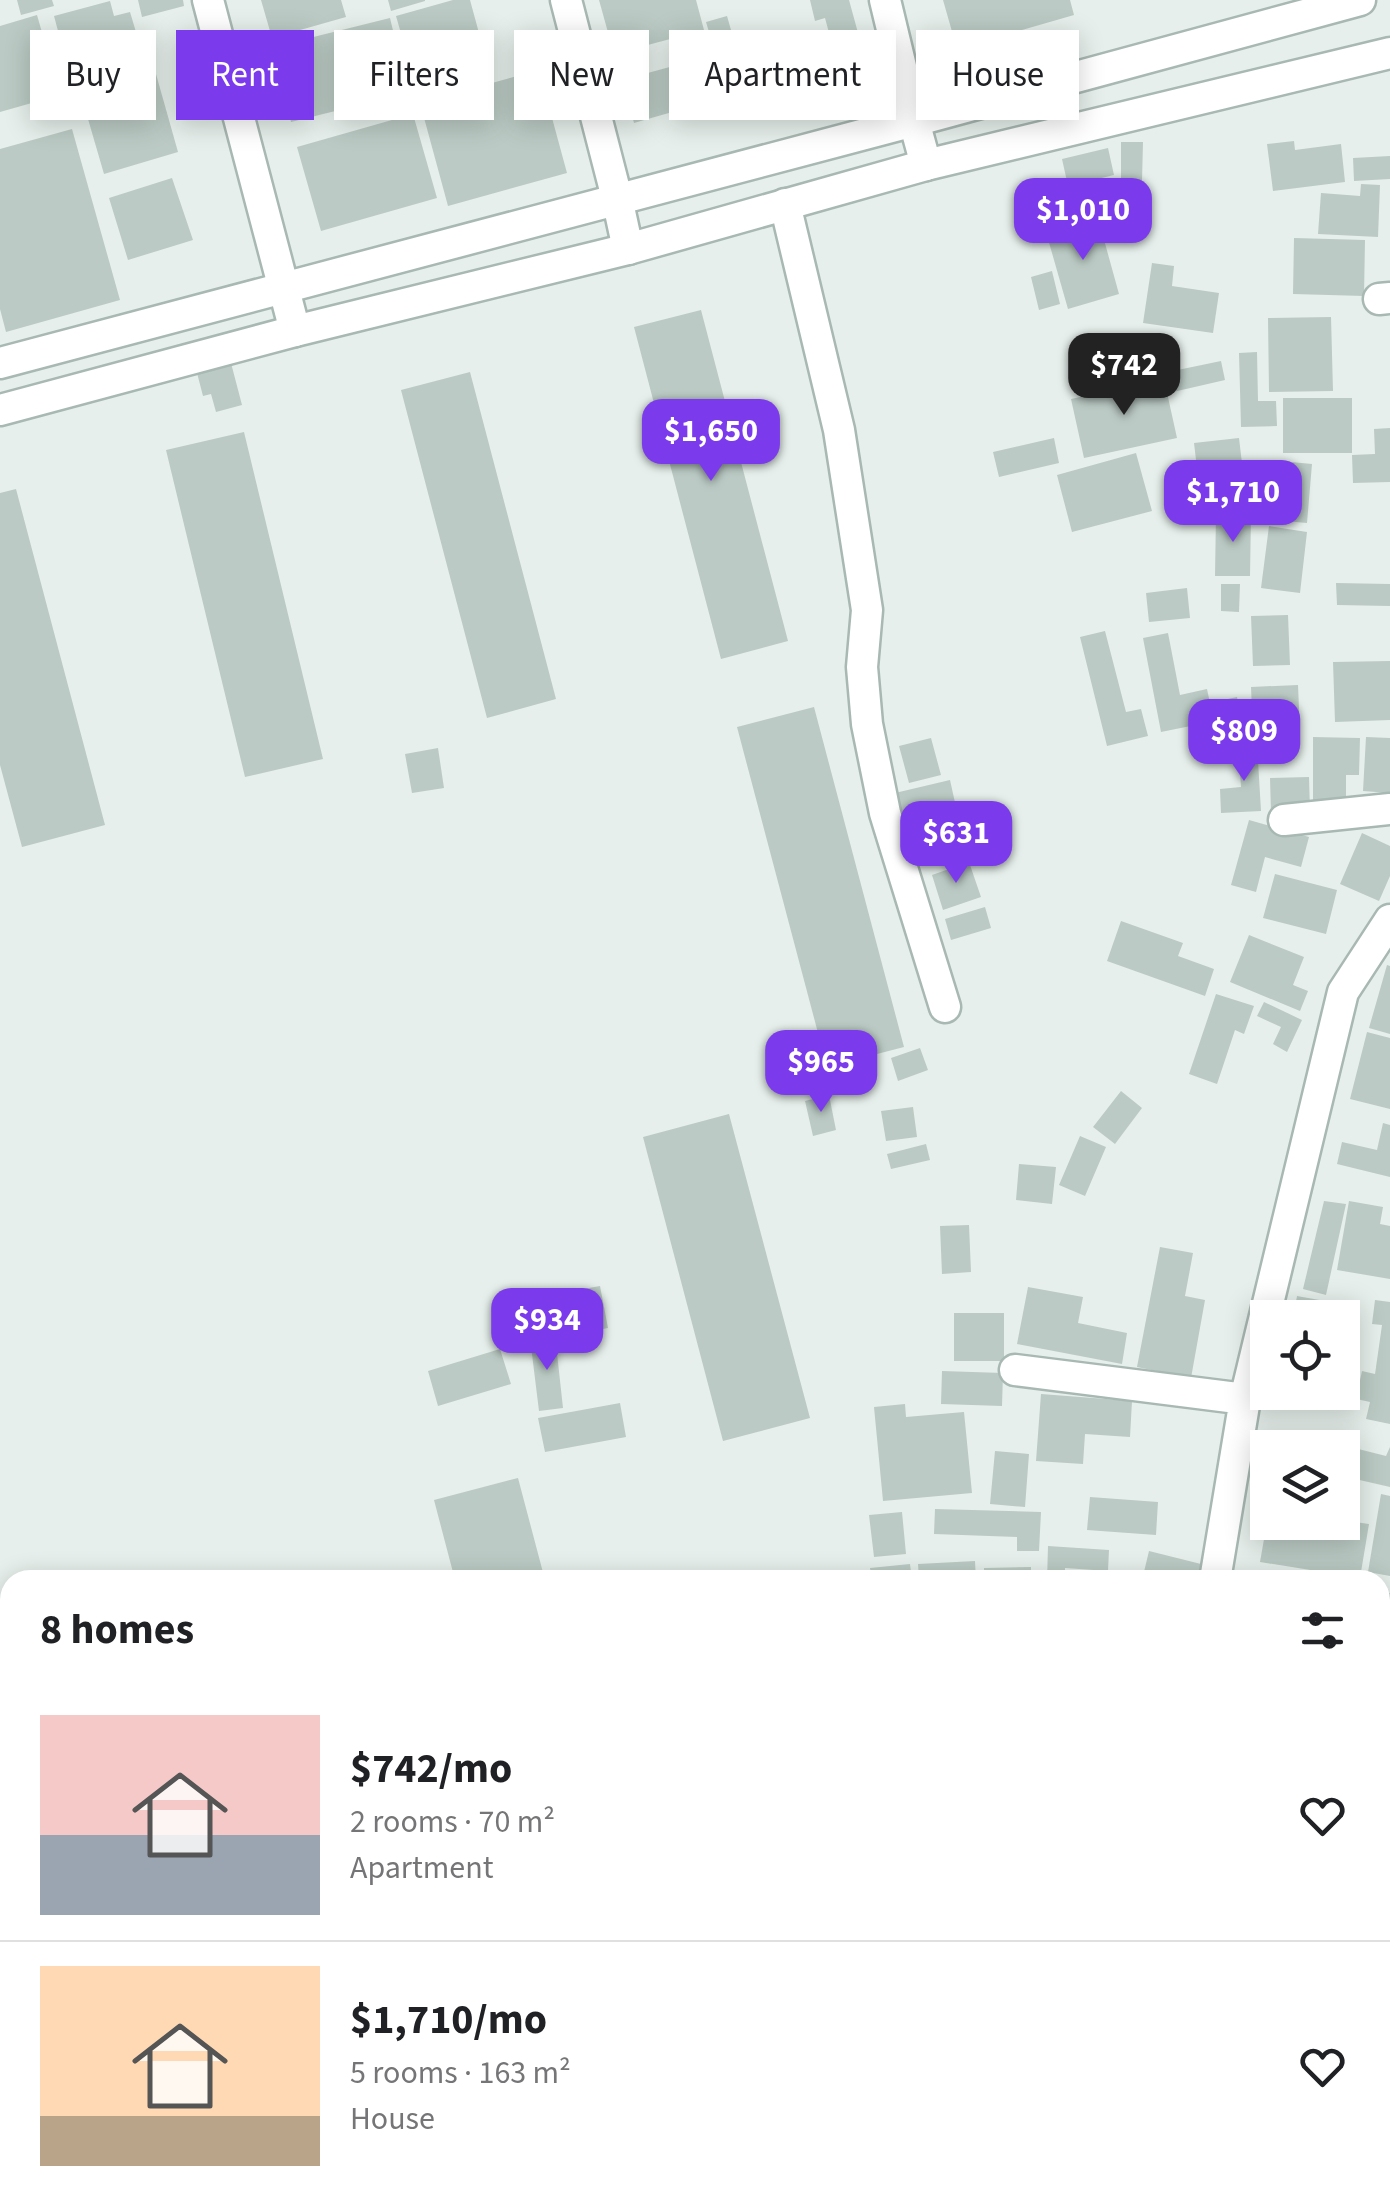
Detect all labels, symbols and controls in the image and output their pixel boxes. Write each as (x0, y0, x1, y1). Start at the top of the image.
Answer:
chip: Buy (30, 30, 156, 120)
chip: Rent (176, 30, 314, 120)
chip: Filters (334, 30, 494, 120)
chip: New (514, 30, 649, 120)
chip: Apartment (669, 30, 896, 120)
chip: House (916, 30, 1079, 120)
pin: $1,010 (1002, 178, 1164, 263)
text: $1,010 (1036, 187, 1130, 233)
pin: $742 (1065, 333, 1183, 418)
text: $742 (1090, 342, 1158, 388)
pin: $1,650 (630, 399, 792, 484)
text: $1,650 (664, 408, 758, 454)
pin: $1,710 (1152, 460, 1314, 545)
text: $1,710 (1186, 469, 1280, 515)
pin: $809 (1185, 699, 1303, 784)
text: $809 (1210, 708, 1278, 754)
pin: $631 (897, 801, 1015, 886)
text: $631 (922, 810, 990, 856)
pin: $965 (762, 1030, 880, 1115)
text: $965 (787, 1039, 855, 1085)
pin: $934 (488, 1288, 606, 1373)
text: $934 (513, 1297, 581, 1343)
map controls (1250, 1300, 1360, 1540)
button: locate (1250, 1300, 1360, 1410)
button: layers (1250, 1430, 1360, 1540)
text: 8 homes (40, 1600, 194, 1660)
icon: filters (1295, 1603, 1350, 1658)
text: $742/mo (350, 1739, 512, 1799)
icon: home (120, 1755, 240, 1875)
icon: heart (1295, 1788, 1350, 1843)
text: 2 rooms · 70 m² (350, 1799, 555, 1845)
text: Apartment (350, 1845, 493, 1891)
text: $1,710/mo (350, 1990, 547, 2050)
icon: home (120, 2006, 240, 2126)
icon: heart (1295, 2039, 1350, 2094)
text: 5 rooms · 163 m² (350, 2050, 571, 2096)
text: House (350, 2096, 435, 2142)

